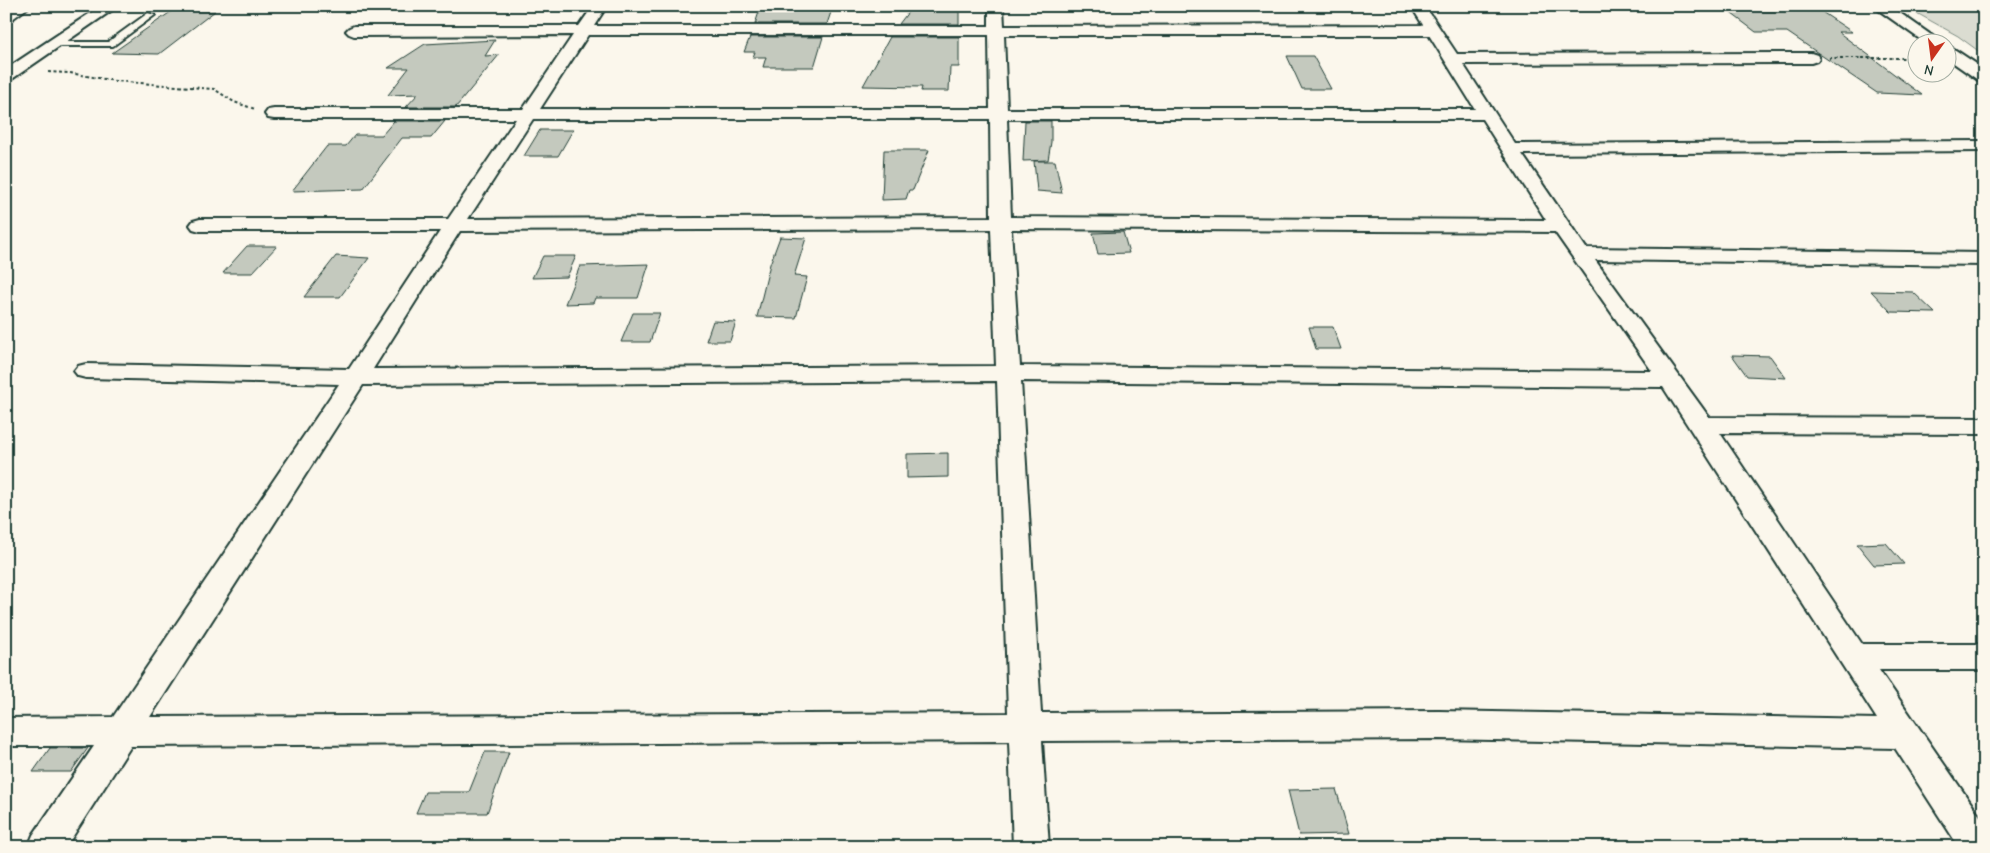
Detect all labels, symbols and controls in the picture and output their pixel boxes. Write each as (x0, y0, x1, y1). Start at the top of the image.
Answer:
north arrow (1908, 32, 1958, 82)
text: N (1922, 61, 1935, 79)

